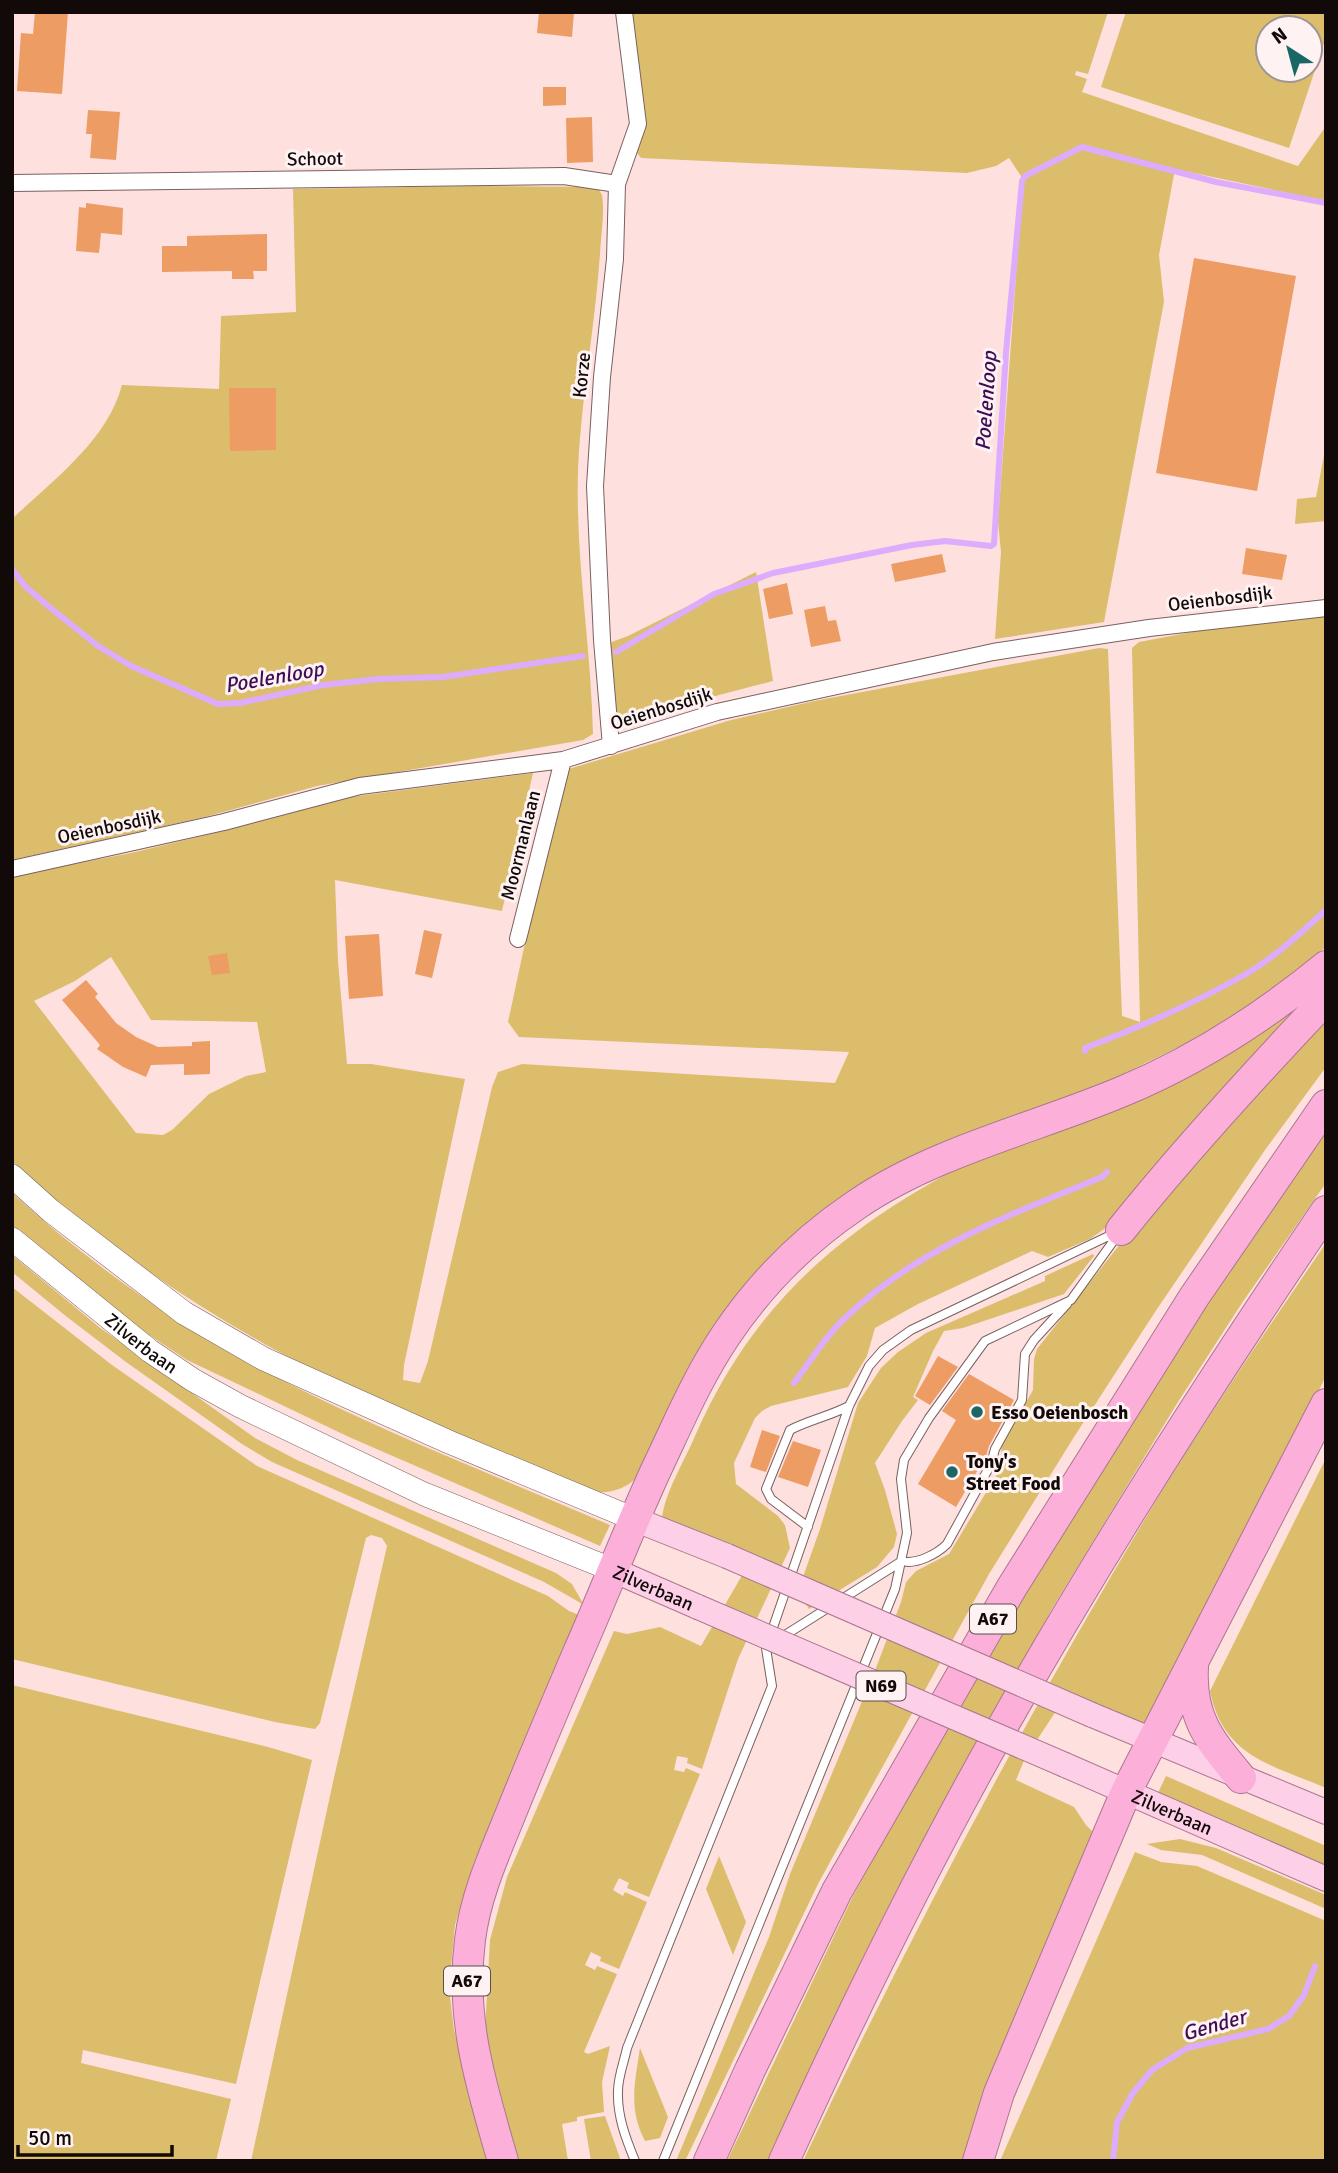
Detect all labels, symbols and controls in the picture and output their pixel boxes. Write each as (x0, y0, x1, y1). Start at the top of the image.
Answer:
north arrow (1254, 14, 1324, 84)
text: N (1267, 22, 1292, 50)
street label: Schoot (287, 147, 344, 171)
water label: Poelenloop (970, 350, 1003, 452)
street label: Korze (568, 351, 596, 399)
street label: Oeienbosdijk (1166, 581, 1274, 617)
water label: Poelenloop (223, 655, 326, 698)
street label: Oeienbosdijk (607, 682, 716, 736)
street label: Moormanlaan (496, 788, 546, 903)
street label: Oeienbosdijk (55, 804, 164, 850)
street label: Zilverbaan (99, 1308, 182, 1379)
place label: Esso Oeienbosch (991, 1401, 1128, 1425)
marker: Esso Oeienbosch (969, 1404, 985, 1420)
place label: Tony's Street Food (966, 1450, 1061, 1496)
marker: Tony's Street Food (944, 1464, 960, 1480)
street label: Zilverbaan (609, 1560, 697, 1617)
road number: A67 (970, 1604, 1016, 1634)
road number: N69 (856, 1672, 906, 1700)
street label: Zilverbaan (1128, 1785, 1216, 1841)
road number: A67 (444, 1966, 490, 1996)
water label: Gender (1179, 2003, 1252, 2046)
scale bar (18, 2114, 172, 2158)
text: 50 m (28, 2125, 72, 2151)

